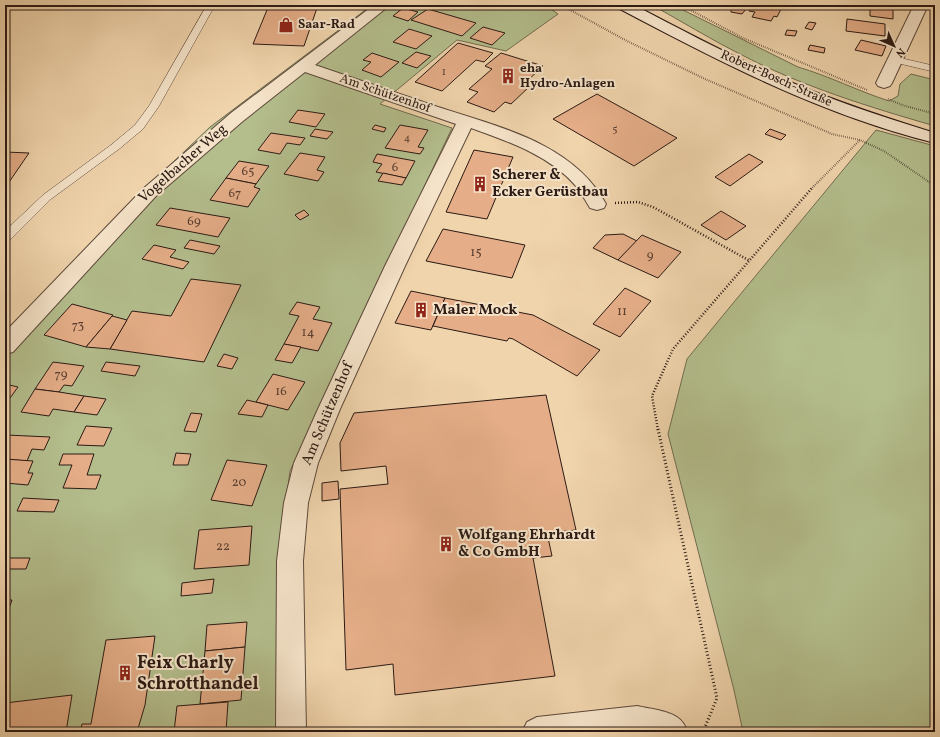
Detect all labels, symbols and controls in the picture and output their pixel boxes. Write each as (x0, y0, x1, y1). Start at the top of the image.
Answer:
shop icon: Saar-Rad (277, 16, 295, 34)
place label: Saar-Rad (298, 16, 355, 34)
north arrow (874, 26, 914, 66)
text: N (892, 44, 908, 60)
street label: Robert-Bosch-Straße (717, 46, 835, 112)
place label: eha Hydro-Anlagen (520, 60, 615, 93)
house number: 1 (442, 65, 446, 80)
building icon: eha Hydro-Anlagen (499, 67, 517, 85)
street label: Am Schützenhof (337, 70, 434, 118)
street label: Vogelbacher Weg (134, 119, 232, 209)
house number: 5 (612, 122, 618, 137)
house number: 4 (404, 131, 411, 146)
house number: 6 (392, 159, 399, 177)
house number: 65 (242, 163, 254, 181)
place label: Scherer & Ecker Gerüstbau (492, 165, 608, 203)
building icon: Scherer & Ecker Gerüstbau (471, 175, 489, 193)
house number: 67 (229, 185, 241, 203)
house number: 69 (187, 213, 201, 231)
house number: 15 (470, 244, 482, 262)
house number: 9 (647, 247, 654, 265)
place label: Maler Mock (433, 300, 517, 321)
building icon: Maler Mock (412, 301, 430, 319)
house number: 11 (617, 303, 627, 321)
house number: 73 (72, 317, 85, 335)
house number: 14 (302, 324, 315, 342)
street label: Am Schützenhof (297, 358, 360, 469)
house number: 79 (55, 366, 68, 384)
house number: 16 (275, 383, 287, 401)
house number: 20 (232, 474, 247, 492)
place label: Wolfgang Ehrhardt & Co GmbH (458, 525, 596, 563)
building icon: Wolfgang Ehrhardt & Co GmbH (437, 535, 455, 553)
house number: 22 (216, 538, 230, 556)
place label: Feix Charly Schrotthandel (137, 651, 259, 697)
building icon: Feix Charly Schrotthandel (116, 664, 134, 682)

